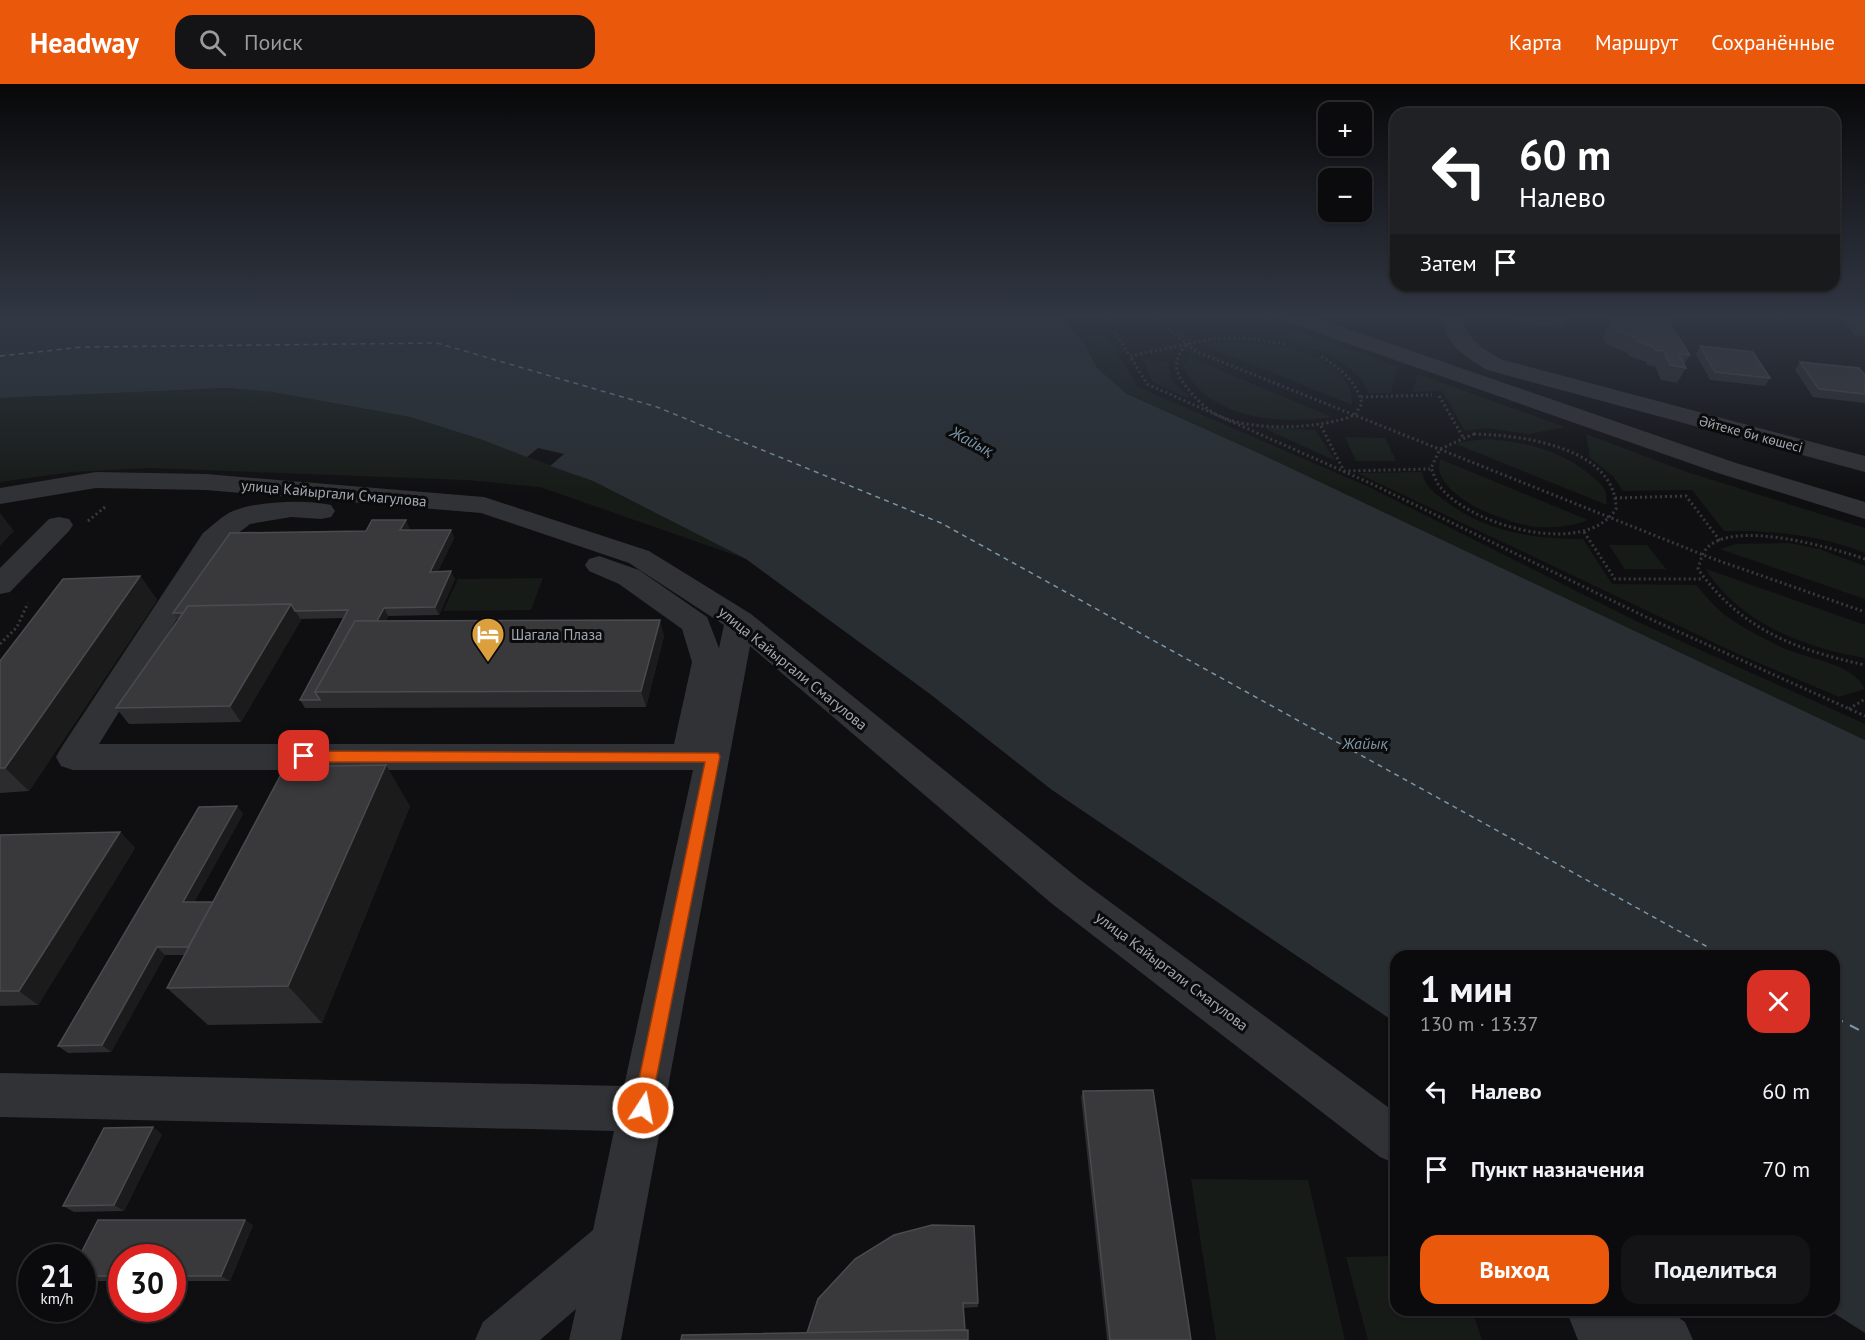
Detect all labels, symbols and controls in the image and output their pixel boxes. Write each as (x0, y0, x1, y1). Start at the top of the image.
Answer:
search box (175, 15, 595, 69)
text: Headway (30, 24, 139, 61)
icon: search (196, 26, 229, 59)
text: Поиск (244, 28, 303, 56)
text: Карта (1509, 29, 1562, 56)
text: Маршрут (1595, 29, 1678, 56)
text: Сохранённые (1711, 29, 1835, 56)
map controls (1318, 102, 1372, 222)
button: + (1318, 102, 1372, 156)
text: 60 m (1519, 127, 1611, 182)
icon: left (1420, 132, 1498, 210)
button: − (1318, 168, 1372, 222)
text: Налево (1519, 180, 1606, 214)
icon: arrive (1489, 246, 1522, 279)
text: Затем (1420, 249, 1477, 277)
street label: Әйтеке би көшесі (1697, 411, 1805, 457)
water label: Жайық (946, 421, 997, 461)
street label: улица Кайыргали Смагулова (240, 475, 428, 511)
street label: улица Кайыргали Смагулова (715, 602, 871, 734)
hotel icon: Шагала Плаза (470, 616, 506, 663)
place label: Шагала Плаза (511, 625, 603, 644)
pin (278, 730, 329, 781)
water label: Жайық (1341, 733, 1388, 753)
icon: arrive (287, 739, 320, 772)
street label: улица Кайыргали Смагулова (1092, 907, 1252, 1035)
text: 1 мин (1420, 965, 1512, 1012)
button: close (1747, 970, 1810, 1033)
text: 130 m · 13:37 (1420, 1011, 1538, 1037)
icon: left (1420, 1075, 1453, 1108)
position arrow (611, 1076, 675, 1140)
text: Налево (1471, 1077, 1542, 1105)
text: 60 m (1762, 1077, 1810, 1105)
icon: arrive (1420, 1153, 1453, 1186)
text: Пункт назначения (1471, 1155, 1644, 1183)
text: 70 m (1762, 1155, 1810, 1183)
button: Выход (1420, 1235, 1609, 1304)
button: Поделиться (1621, 1235, 1810, 1304)
speed limit sign: 30 (108, 1244, 186, 1322)
text: 21 (40, 1256, 74, 1295)
text: km/h (41, 1289, 73, 1308)

